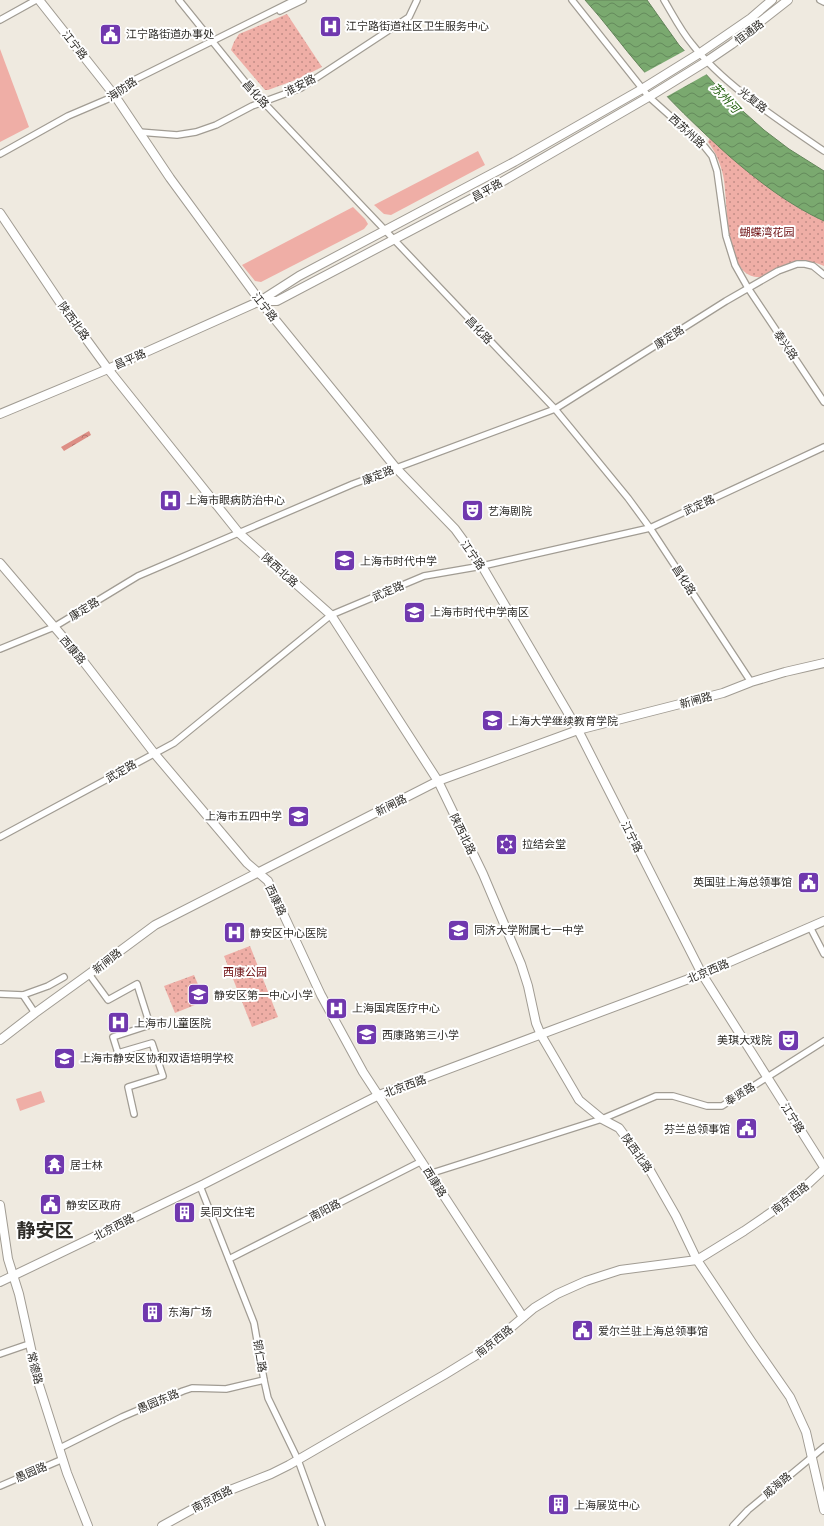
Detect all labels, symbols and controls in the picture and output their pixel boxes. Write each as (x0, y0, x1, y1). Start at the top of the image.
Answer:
hospital icon: 江宁路街道社区卫生服务中心 (318, 13, 344, 39)
street label: 恒通路 (732, 17, 766, 48)
place label: 江宁路街道社区卫生服务中心 (346, 20, 489, 33)
public building icon: 江宁路街道办事处 (98, 21, 124, 47)
street label: 江宁路 (59, 28, 90, 62)
place label: 江宁路街道办事处 (126, 28, 214, 41)
street label: 淮安路 (283, 72, 318, 99)
street label: 海防路 (105, 75, 140, 104)
street label: 昌化路 (240, 78, 271, 111)
water label: 苏州河 (708, 80, 744, 117)
street label: 光复路 (736, 85, 770, 116)
street label: 西苏州路 (666, 112, 707, 151)
street label: 昌平路 (470, 177, 505, 204)
park label: 蝴蝶湾花园 (740, 226, 795, 239)
street label: 江宁路 (249, 290, 280, 324)
street label: 陕西北路 (55, 300, 92, 343)
street label: 昌化路 (463, 314, 495, 347)
street label: 康定路 (652, 323, 687, 352)
street label: 泰兴路 (771, 328, 800, 363)
street label: 昌平路 (112, 347, 148, 372)
street label: 康定路 (360, 463, 396, 487)
hospital icon: 上海市眼病防治中心 (158, 487, 184, 513)
street label: 武定路 (682, 493, 717, 518)
place label: 上海市眼病防治中心 (186, 494, 285, 507)
theatre icon: 艺海剧院 (459, 498, 485, 524)
place label: 艺海剧院 (488, 505, 532, 518)
street label: 江宁路 (458, 538, 487, 573)
school or university icon: 上海市时代中学 (332, 548, 358, 574)
street label: 陕西北路 (259, 551, 300, 590)
place label: 上海市时代中学 (360, 555, 437, 568)
street label: 昌化路 (669, 563, 698, 598)
street label: 武定路 (370, 579, 406, 604)
street label: 康定路 (67, 595, 102, 623)
school or university icon: 上海市时代中学南区 (401, 599, 427, 625)
place label: 上海市时代中学南区 (430, 606, 529, 619)
street label: 西康路 (57, 634, 88, 667)
street label: 新闸路 (679, 690, 714, 711)
school or university icon: 上海大学继续教育学院 (479, 708, 505, 734)
place label: 上海大学继续教育学院 (508, 715, 618, 728)
street label: 武定路 (104, 758, 139, 785)
street label: 新闸路 (374, 792, 409, 819)
school or university icon: 上海市五四中学 (285, 803, 311, 829)
place label: 上海市五四中学 (205, 810, 282, 823)
street label: 陕西北路 (447, 812, 478, 857)
street label: 江宁路 (618, 820, 645, 855)
synagogue icon: 拉结会堂 (494, 831, 520, 857)
place label: 拉结会堂 (522, 838, 566, 851)
public building icon: 英国驻上海总领事馆 (795, 869, 821, 895)
place label: 英国驻上海总领事馆 (693, 876, 792, 889)
street label: 西康路 (262, 883, 289, 918)
school or university icon: 同济大学附属七一中学 (446, 917, 472, 943)
hospital icon: 静安区中心医院 (221, 920, 247, 946)
place label: 同济大学附属七一中学 (474, 924, 584, 937)
place label: 静安区中心医院 (250, 927, 327, 940)
street label: 新闸路 (90, 946, 124, 977)
street label: 北京西路 (685, 957, 731, 986)
park label: 西康公园 (223, 966, 267, 979)
school or university icon: 静安区第一中心小学 (186, 982, 212, 1008)
place label: 静安区第一中心小学 (214, 989, 313, 1002)
hospital icon: 上海国宾医疗中心 (324, 995, 350, 1021)
place label: 上海国宾医疗中心 (352, 1002, 440, 1015)
hospital icon: 上海市儿童医院 (105, 1010, 131, 1036)
place label: 上海市儿童医院 (134, 1017, 211, 1030)
school or university icon: 西康路第三小学 (354, 1022, 380, 1048)
theatre icon: 美琪大戏院 (775, 1027, 801, 1053)
place label: 西康路第三小学 (382, 1029, 459, 1042)
place label: 美琪大戏院 (717, 1034, 772, 1047)
school or university icon: 上海市静安区协和双语培明学校 (52, 1045, 78, 1071)
place label: 上海市静安区协和双语培明学校 (80, 1052, 234, 1065)
street label: 北京西路 (382, 1073, 428, 1100)
street label: 奉贤路 (723, 1080, 758, 1108)
street label: 江宁路 (778, 1101, 807, 1136)
public building icon: 芬兰总领事馆 (733, 1116, 759, 1142)
place label: 芬兰总领事馆 (664, 1123, 730, 1136)
street label: 陕西北路 (619, 1132, 655, 1175)
temple icon: 居士林 (42, 1152, 68, 1178)
place label: 居士林 (70, 1159, 103, 1172)
street label: 西康路 (420, 1165, 449, 1200)
street label: 南京西路 (769, 1180, 812, 1217)
public building icon: 静安区政府 (38, 1192, 64, 1218)
street label: 南阳路 (308, 1197, 343, 1224)
place label: 静安区政府 (66, 1199, 121, 1212)
building icon: 吴同文住宅 (171, 1199, 197, 1225)
place label: 吴同文住宅 (200, 1206, 255, 1219)
street label: 北京西路 (92, 1212, 137, 1243)
district label: 静安区 (16, 1219, 74, 1241)
building icon: 东海广场 (140, 1299, 166, 1325)
place label: 东海广场 (168, 1306, 212, 1319)
public building icon: 爱尔兰驻上海总领事馆 (569, 1318, 595, 1344)
street label: 南京西路 (473, 1323, 516, 1360)
place label: 爱尔兰驻上海总领事馆 (598, 1325, 708, 1338)
street label: 铜仁路 (251, 1339, 269, 1373)
street label: 常德路 (24, 1351, 45, 1386)
street label: 愚园东路 (135, 1387, 181, 1416)
street label: 愚园路 (13, 1460, 49, 1485)
street label: 威海路 (761, 1470, 794, 1501)
street label: 南京西路 (190, 1484, 235, 1515)
building icon: 上海展览中心 (545, 1492, 571, 1518)
place label: 上海展览中心 (574, 1499, 640, 1512)

